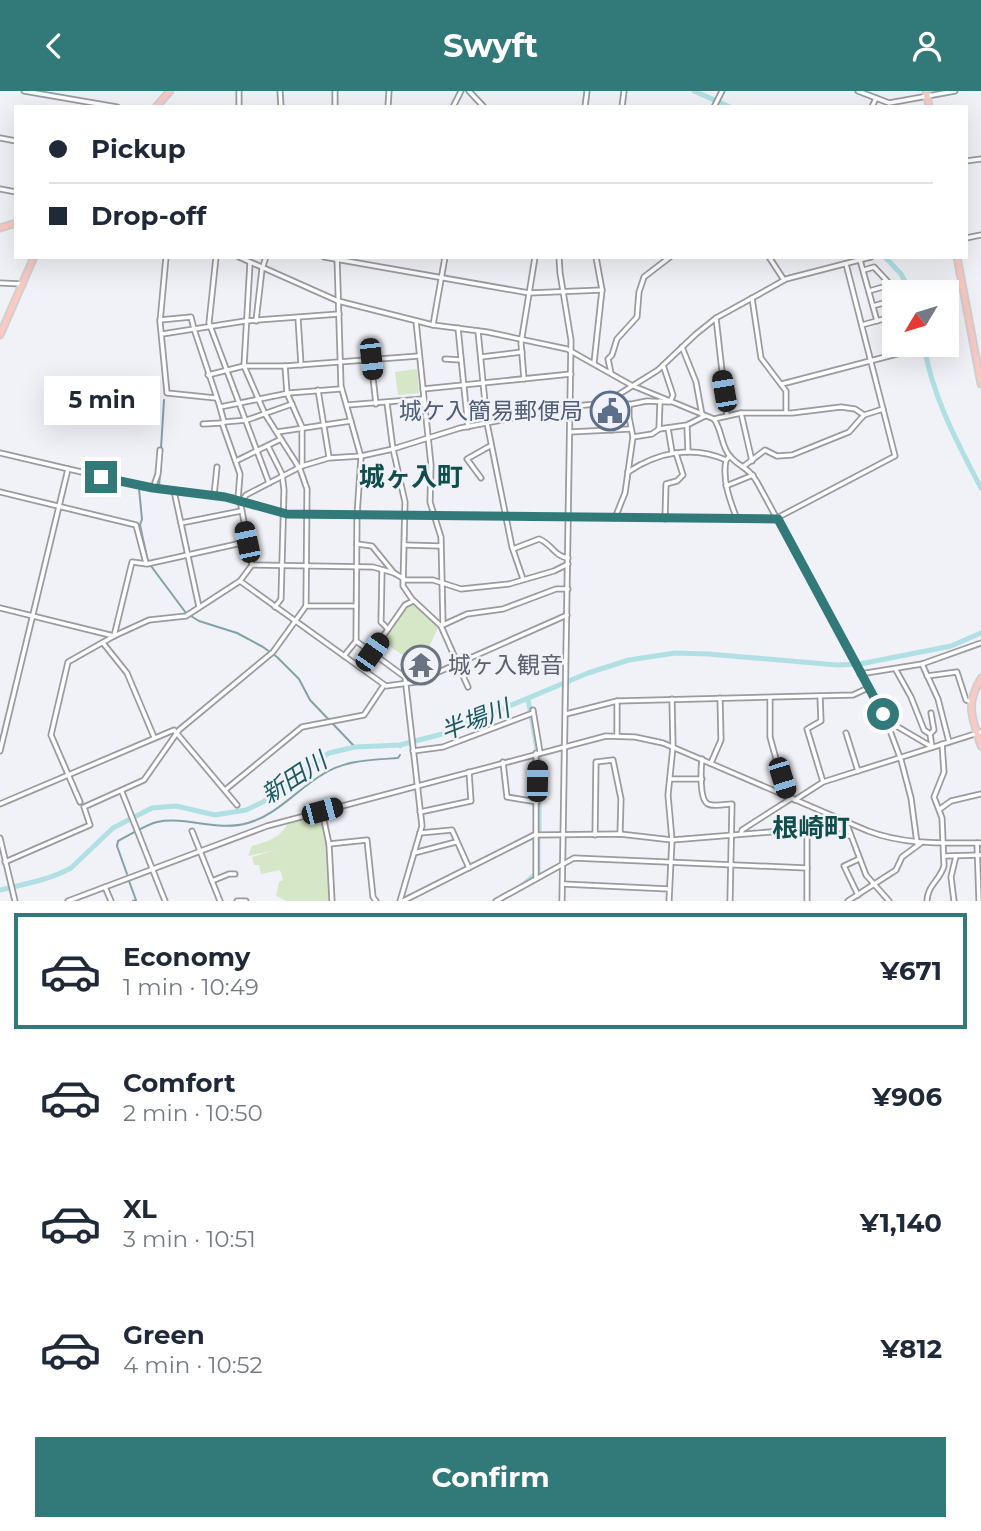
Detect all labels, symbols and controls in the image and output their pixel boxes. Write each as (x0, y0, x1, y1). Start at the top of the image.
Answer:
text: Swyft (443, 26, 538, 65)
icon: back (35, 27, 73, 65)
icon: person (908, 27, 946, 65)
text: Pickup (91, 133, 186, 165)
text: Drop-off (91, 200, 206, 232)
north arrow (882, 280, 959, 357)
map controls (882, 280, 959, 357)
car (359, 337, 384, 381)
car (711, 368, 738, 414)
callout: 5 min (43, 375, 159, 425)
text: 5 min (68, 386, 136, 414)
public building icon: 城ケ入簡易郵便局 (589, 390, 631, 432)
place label: 城ケ入簡易郵便局 (399, 397, 583, 425)
route end (85, 461, 117, 493)
district label: 城ヶ入町 (359, 461, 463, 493)
car (233, 519, 262, 565)
car (352, 629, 393, 675)
temple icon: 城ヶ入観音 (400, 644, 442, 686)
place label: 城ヶ入観音 (448, 651, 563, 679)
water label: 半場川 (436, 692, 516, 746)
route start (867, 698, 899, 730)
water label: 新田川 (256, 744, 334, 809)
car (766, 755, 799, 801)
car (527, 760, 548, 802)
car (299, 795, 346, 827)
district label: 根崎町 (772, 812, 850, 844)
icon: car (39, 940, 102, 1003)
text: Economy (123, 941, 250, 973)
text: ¥671 (880, 955, 942, 987)
text: 1 min · 10:49 (123, 973, 259, 1001)
icon: car (39, 1066, 102, 1129)
text: Comfort (123, 1067, 235, 1099)
text: ¥906 (872, 1081, 942, 1113)
text: 2 min · 10:50 (123, 1099, 263, 1127)
icon: car (39, 1192, 102, 1255)
text: XL (123, 1193, 157, 1225)
text: ¥1,140 (860, 1207, 942, 1239)
text: 3 min · 10:51 (123, 1225, 256, 1253)
icon: car (39, 1318, 102, 1381)
text: Green (123, 1319, 205, 1351)
text: ¥812 (880, 1333, 942, 1365)
text: 4 min · 10:52 (123, 1351, 263, 1379)
button: Confirm (35, 1437, 946, 1517)

